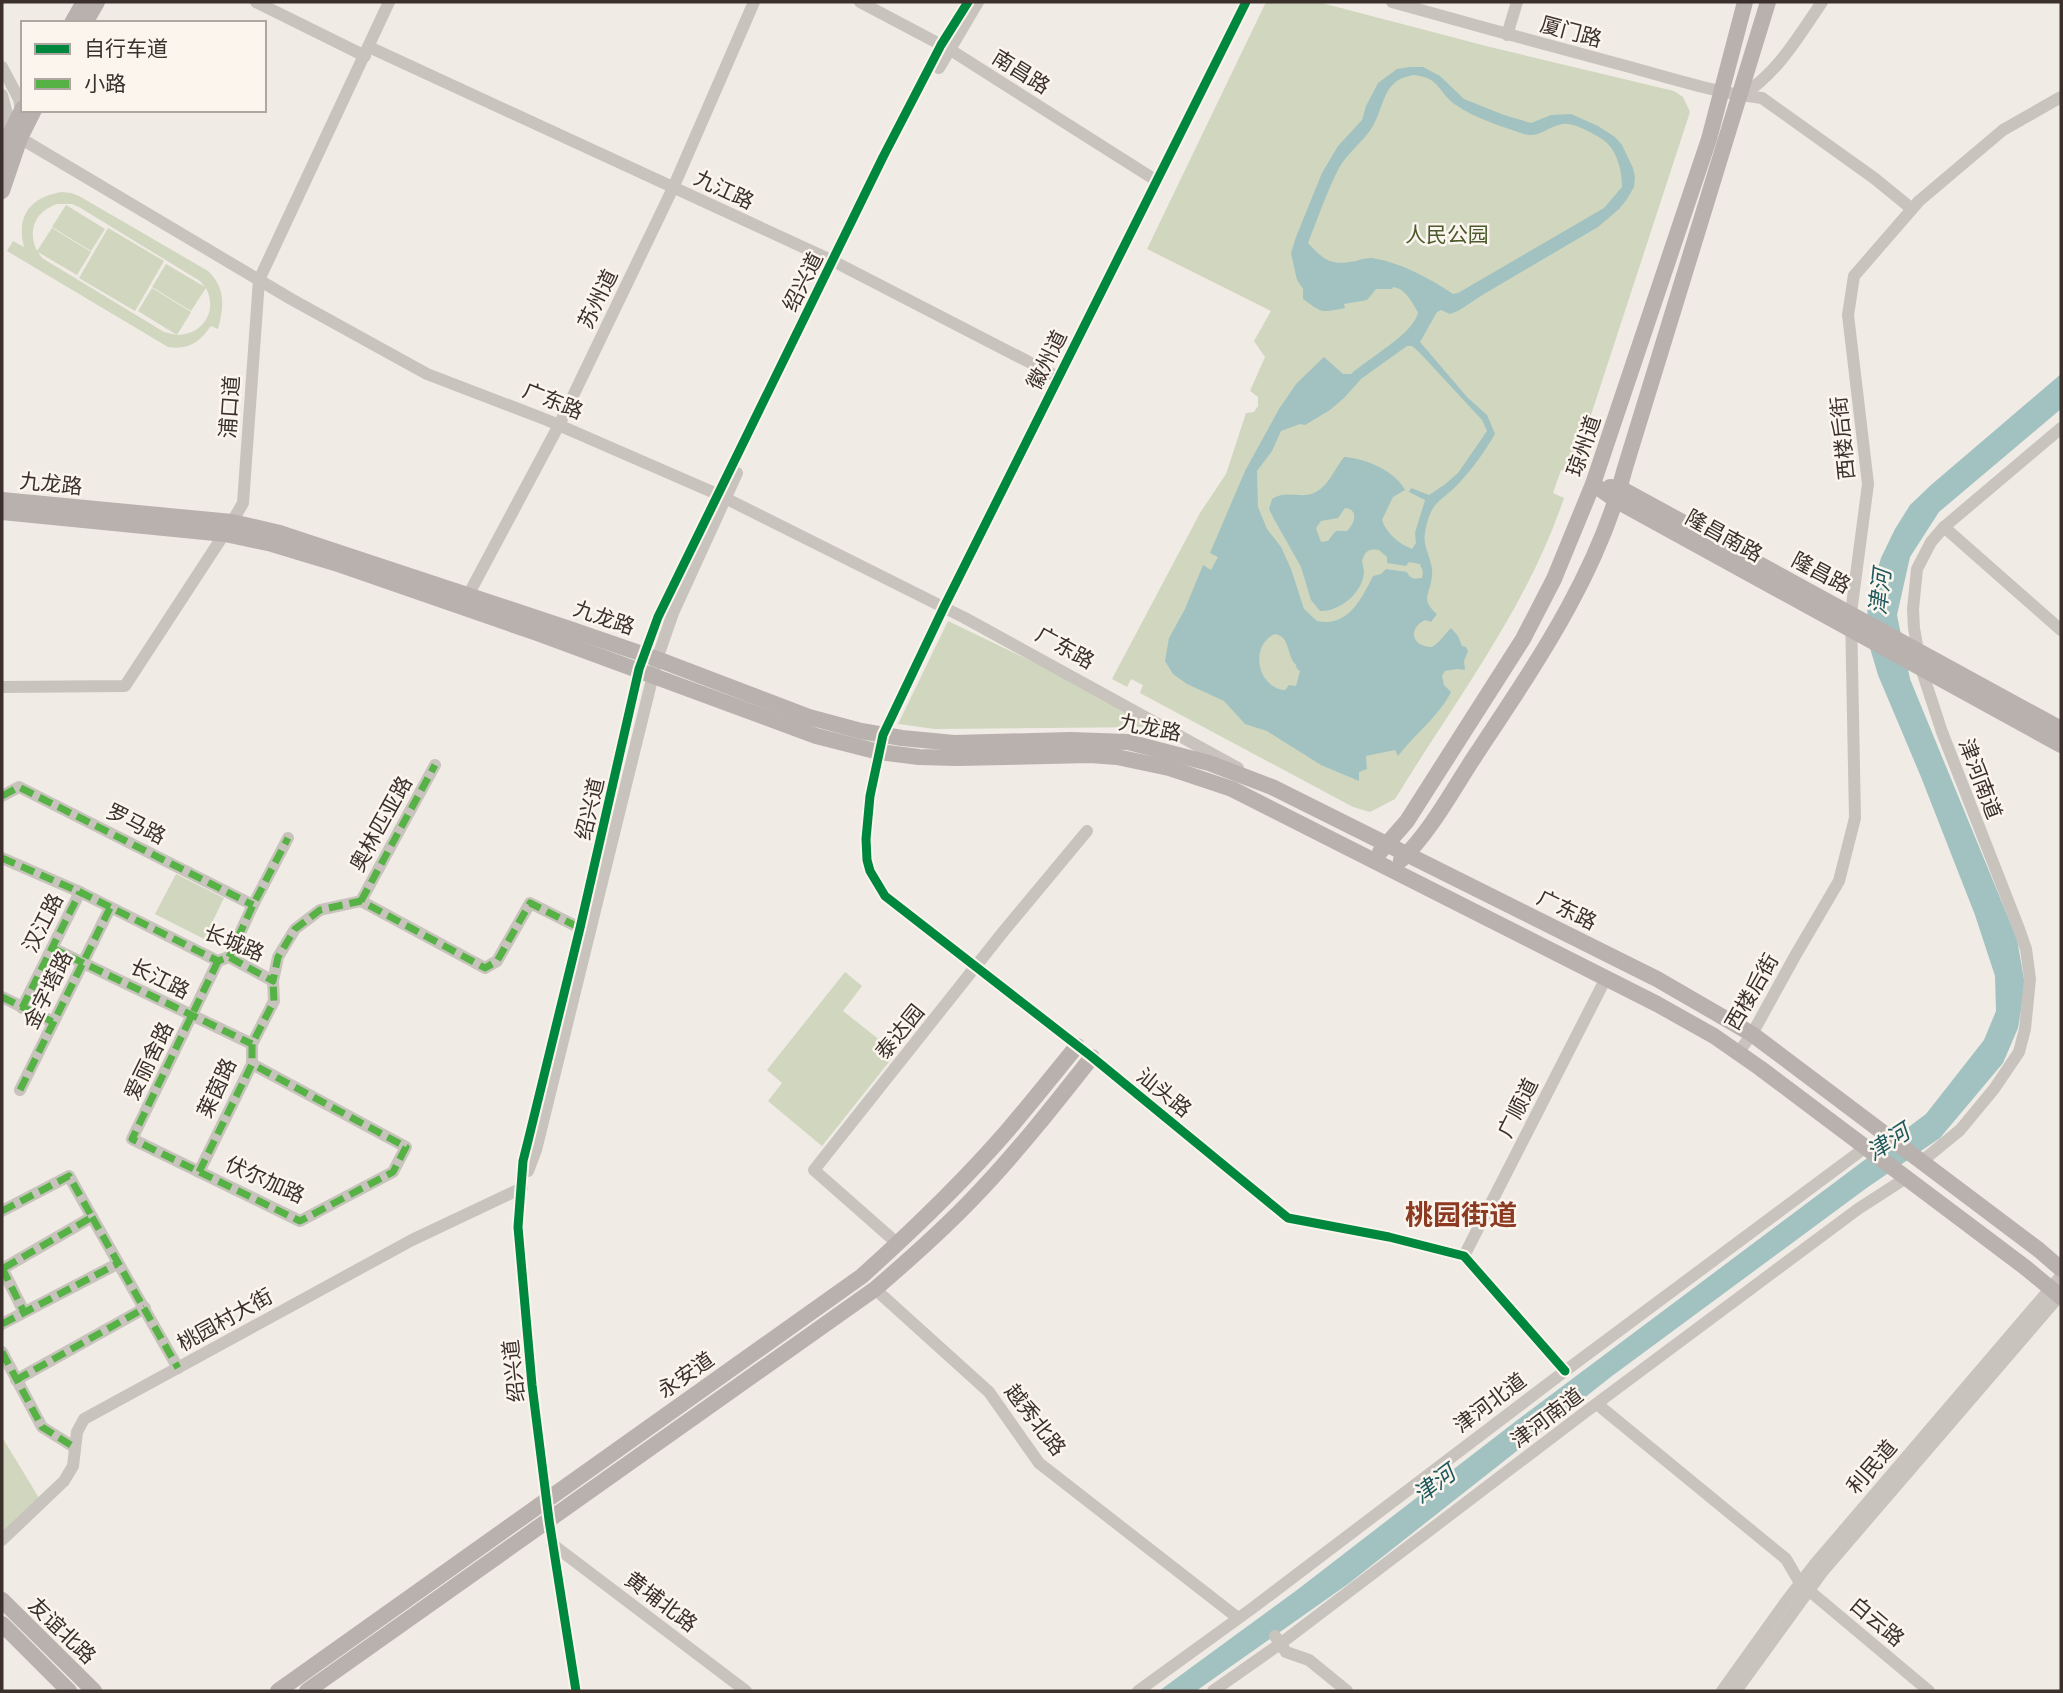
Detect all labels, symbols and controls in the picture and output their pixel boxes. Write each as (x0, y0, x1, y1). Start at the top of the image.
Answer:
street label: 厦门路 (1538, 10, 1605, 51)
legend (21, 21, 266, 112)
text: 自行车道 (84, 35, 168, 60)
street label: 南昌路 (988, 43, 1055, 98)
text: 小路 (84, 70, 126, 95)
street label: 九江路 (691, 164, 758, 213)
park label: 人民公园 (1405, 221, 1489, 246)
street label: 绍兴道 (776, 248, 827, 315)
street label: 苏州道 (572, 265, 622, 332)
street label: 徽州道 (1020, 326, 1071, 393)
street label: 浦口道 (214, 375, 243, 439)
street label: 广东路 (520, 376, 587, 423)
street label: 西楼后街 (1825, 395, 1858, 481)
street label: 琼州道 (1561, 412, 1605, 479)
street label: 九龙路 (19, 467, 84, 498)
street label: 隆昌南路 (1682, 503, 1768, 566)
street label: 隆昌路 (1788, 546, 1855, 598)
water label: 津河 (1863, 564, 1896, 616)
street label: 九龙路 (571, 595, 638, 639)
street label: 广东路 (1032, 620, 1099, 673)
street label: 九龙路 (1117, 708, 1184, 745)
street label: 津河南道 (1955, 735, 2008, 822)
street label: 奥林匹亚路 (343, 771, 416, 875)
street label: 绍兴道 (569, 775, 608, 842)
street label: 罗马路 (103, 797, 170, 848)
street label: 广东路 (1534, 884, 1601, 934)
street label: 汉江路 (16, 889, 67, 956)
street label: 长城路 (201, 918, 268, 965)
street label: 金字塔路 (17, 946, 76, 1033)
street label: 西楼后街 (1719, 949, 1783, 1034)
street label: 长江路 (127, 953, 194, 1003)
street label: 泰达园 (869, 999, 928, 1063)
street label: 爱丽舍路 (118, 1017, 177, 1104)
street label: 莱茵路 (191, 1054, 240, 1121)
street label: 汕头路 (1133, 1062, 1197, 1121)
street label: 广顺道 (1491, 1074, 1542, 1141)
water label: 津河 (1861, 1115, 1918, 1165)
street label: 伏尔加路 (222, 1150, 309, 1207)
district label: 桃园街道 (1405, 1197, 1517, 1231)
street label: 桃园村大街 (172, 1282, 276, 1355)
street label: 绍兴道 (497, 1339, 528, 1404)
street label: 永安道 (652, 1345, 718, 1402)
street label: 津河北道 (1448, 1367, 1530, 1437)
street label: 越秀北路 (1000, 1378, 1072, 1460)
street label: 津河南道 (1505, 1382, 1587, 1452)
street label: 利民道 (1841, 1434, 1901, 1498)
water label: 津河 (1407, 1456, 1463, 1508)
street label: 黄埔北路 (621, 1566, 703, 1636)
street label: 白云路 (1846, 1591, 1910, 1651)
street label: 友谊北路 (24, 1592, 102, 1668)

